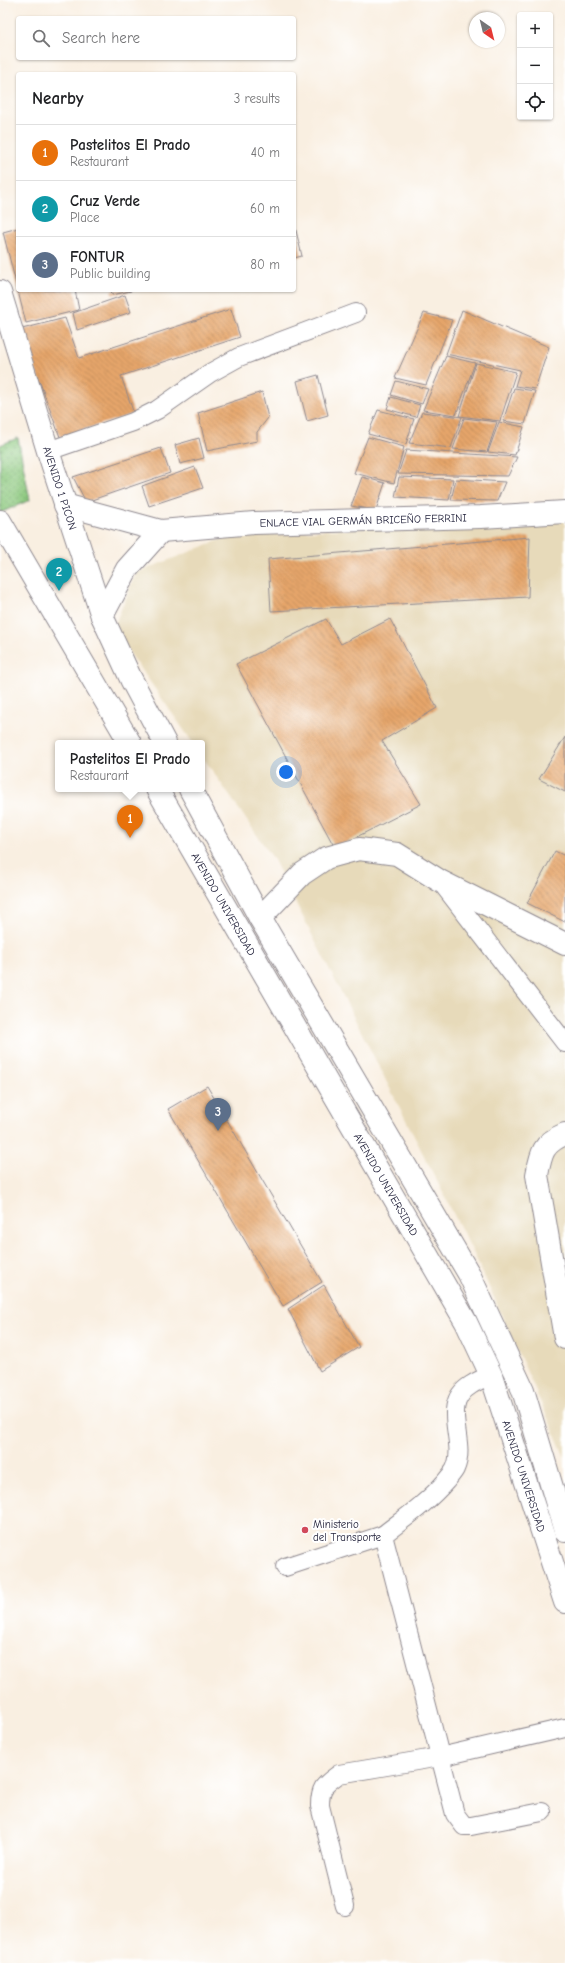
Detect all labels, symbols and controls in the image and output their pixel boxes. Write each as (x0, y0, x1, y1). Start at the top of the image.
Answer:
north arrow (469, 12, 505, 48)
map controls (517, 12, 553, 120)
button: + (517, 12, 553, 48)
search box (16, 16, 296, 60)
icon: search (30, 27, 52, 49)
text: Search here (62, 29, 140, 47)
button: − (517, 48, 553, 84)
button: locate (517, 84, 553, 120)
text: Nearby (32, 89, 83, 108)
text: 3 results (234, 91, 280, 106)
text: Pastelitos El Prado (70, 136, 190, 154)
text: 1 (42, 145, 48, 160)
text: 40 m (251, 145, 280, 160)
text: Restaurant (70, 154, 129, 169)
text: Cruz Verde (70, 192, 140, 210)
text: 2 (42, 201, 48, 216)
text: 60 m (250, 201, 280, 216)
text: Place (70, 210, 100, 225)
text: FONTUR (70, 248, 124, 266)
text: 3 (42, 257, 48, 272)
text: 80 m (250, 257, 280, 272)
text: Public building (70, 266, 151, 281)
street label: AVENIDO 1 PICON (40, 445, 79, 532)
street label: ENLACE VIAL GERMÁN BRICEÑO FERRINI (259, 511, 467, 530)
pin: 2 (46, 558, 72, 591)
popup (55, 740, 205, 792)
text: Pastelitos El Prado (70, 750, 190, 768)
your location (276, 762, 296, 782)
text: Restaurant (70, 768, 129, 783)
pin: 1 (117, 805, 143, 838)
street label: AVENIDO UNIVERSIDAD (188, 851, 258, 958)
pin: 3 (205, 1098, 231, 1131)
street label: AVENIDO UNIVERSIDAD (351, 1131, 421, 1238)
street label: AVENIDO UNIVERSIDAD (499, 1419, 548, 1534)
place label: Ministerio del Transporte (313, 1518, 382, 1544)
marker: Ministerio del Transporte (300, 1525, 310, 1535)

